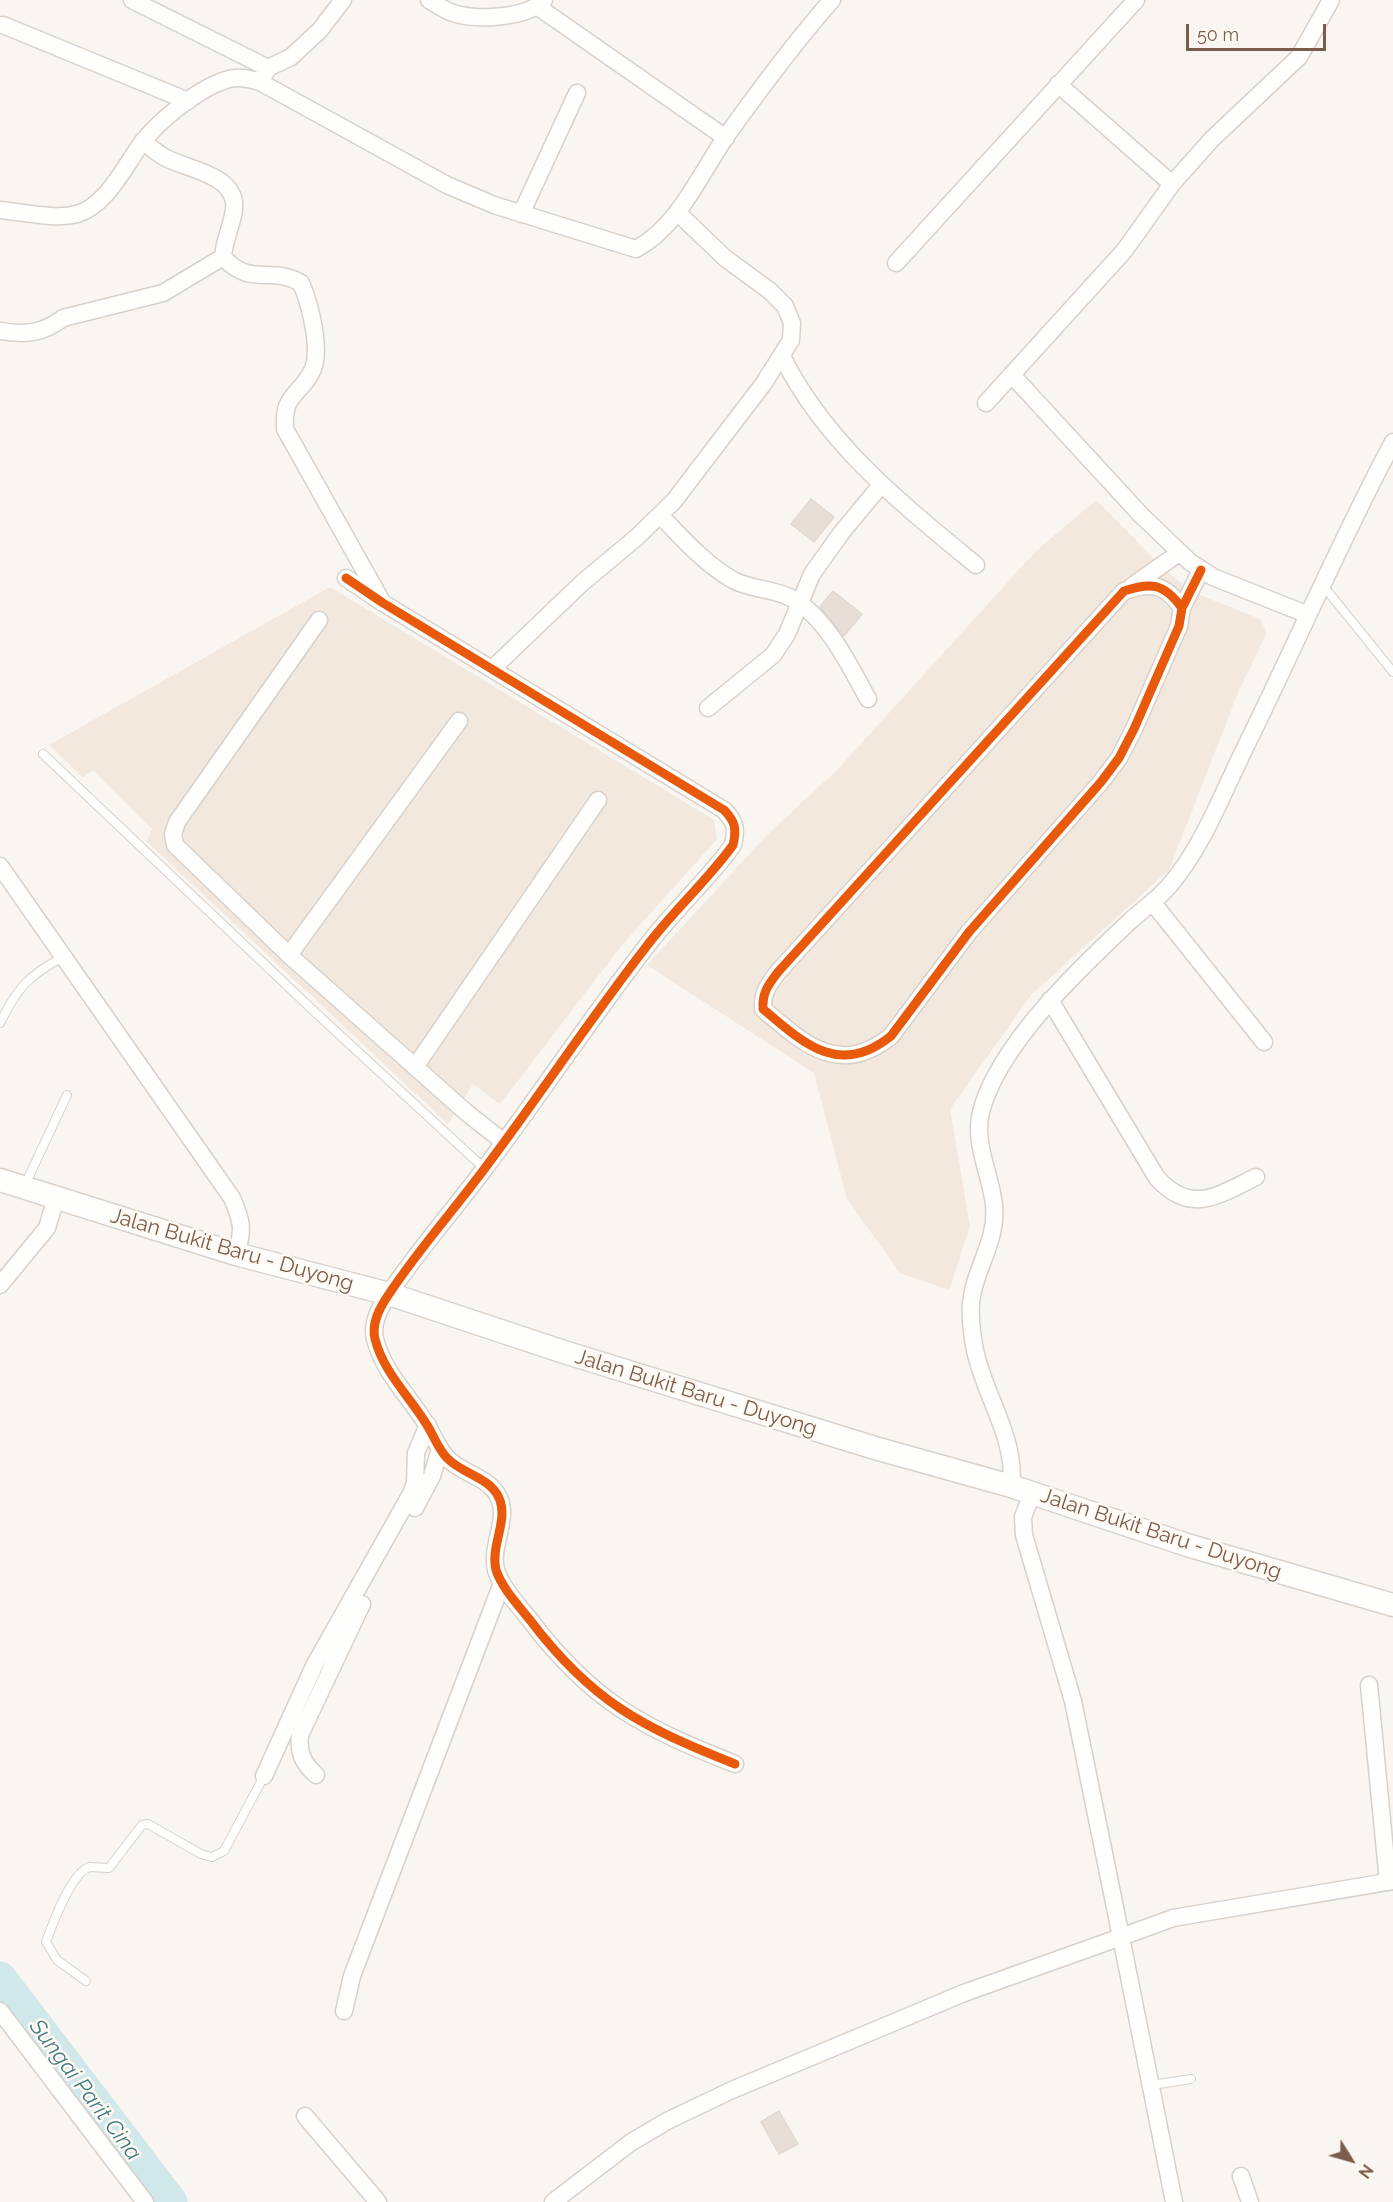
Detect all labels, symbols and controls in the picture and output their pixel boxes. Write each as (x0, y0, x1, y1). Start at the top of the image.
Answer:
scale bar (1189, 12, 1328, 50)
text: 50 m (1197, 24, 1239, 45)
street label: Jalan Bukit Baru - Duyong (108, 1203, 356, 1297)
street label: Jalan Bukit Baru - Duyong (572, 1344, 820, 1442)
street label: Jalan Bukit Baru - Duyong (1037, 1483, 1285, 1585)
water label: Sungai Parit Cina (23, 2014, 147, 2166)
north arrow (1321, 2130, 1381, 2190)
text: N (1355, 2161, 1377, 2182)

